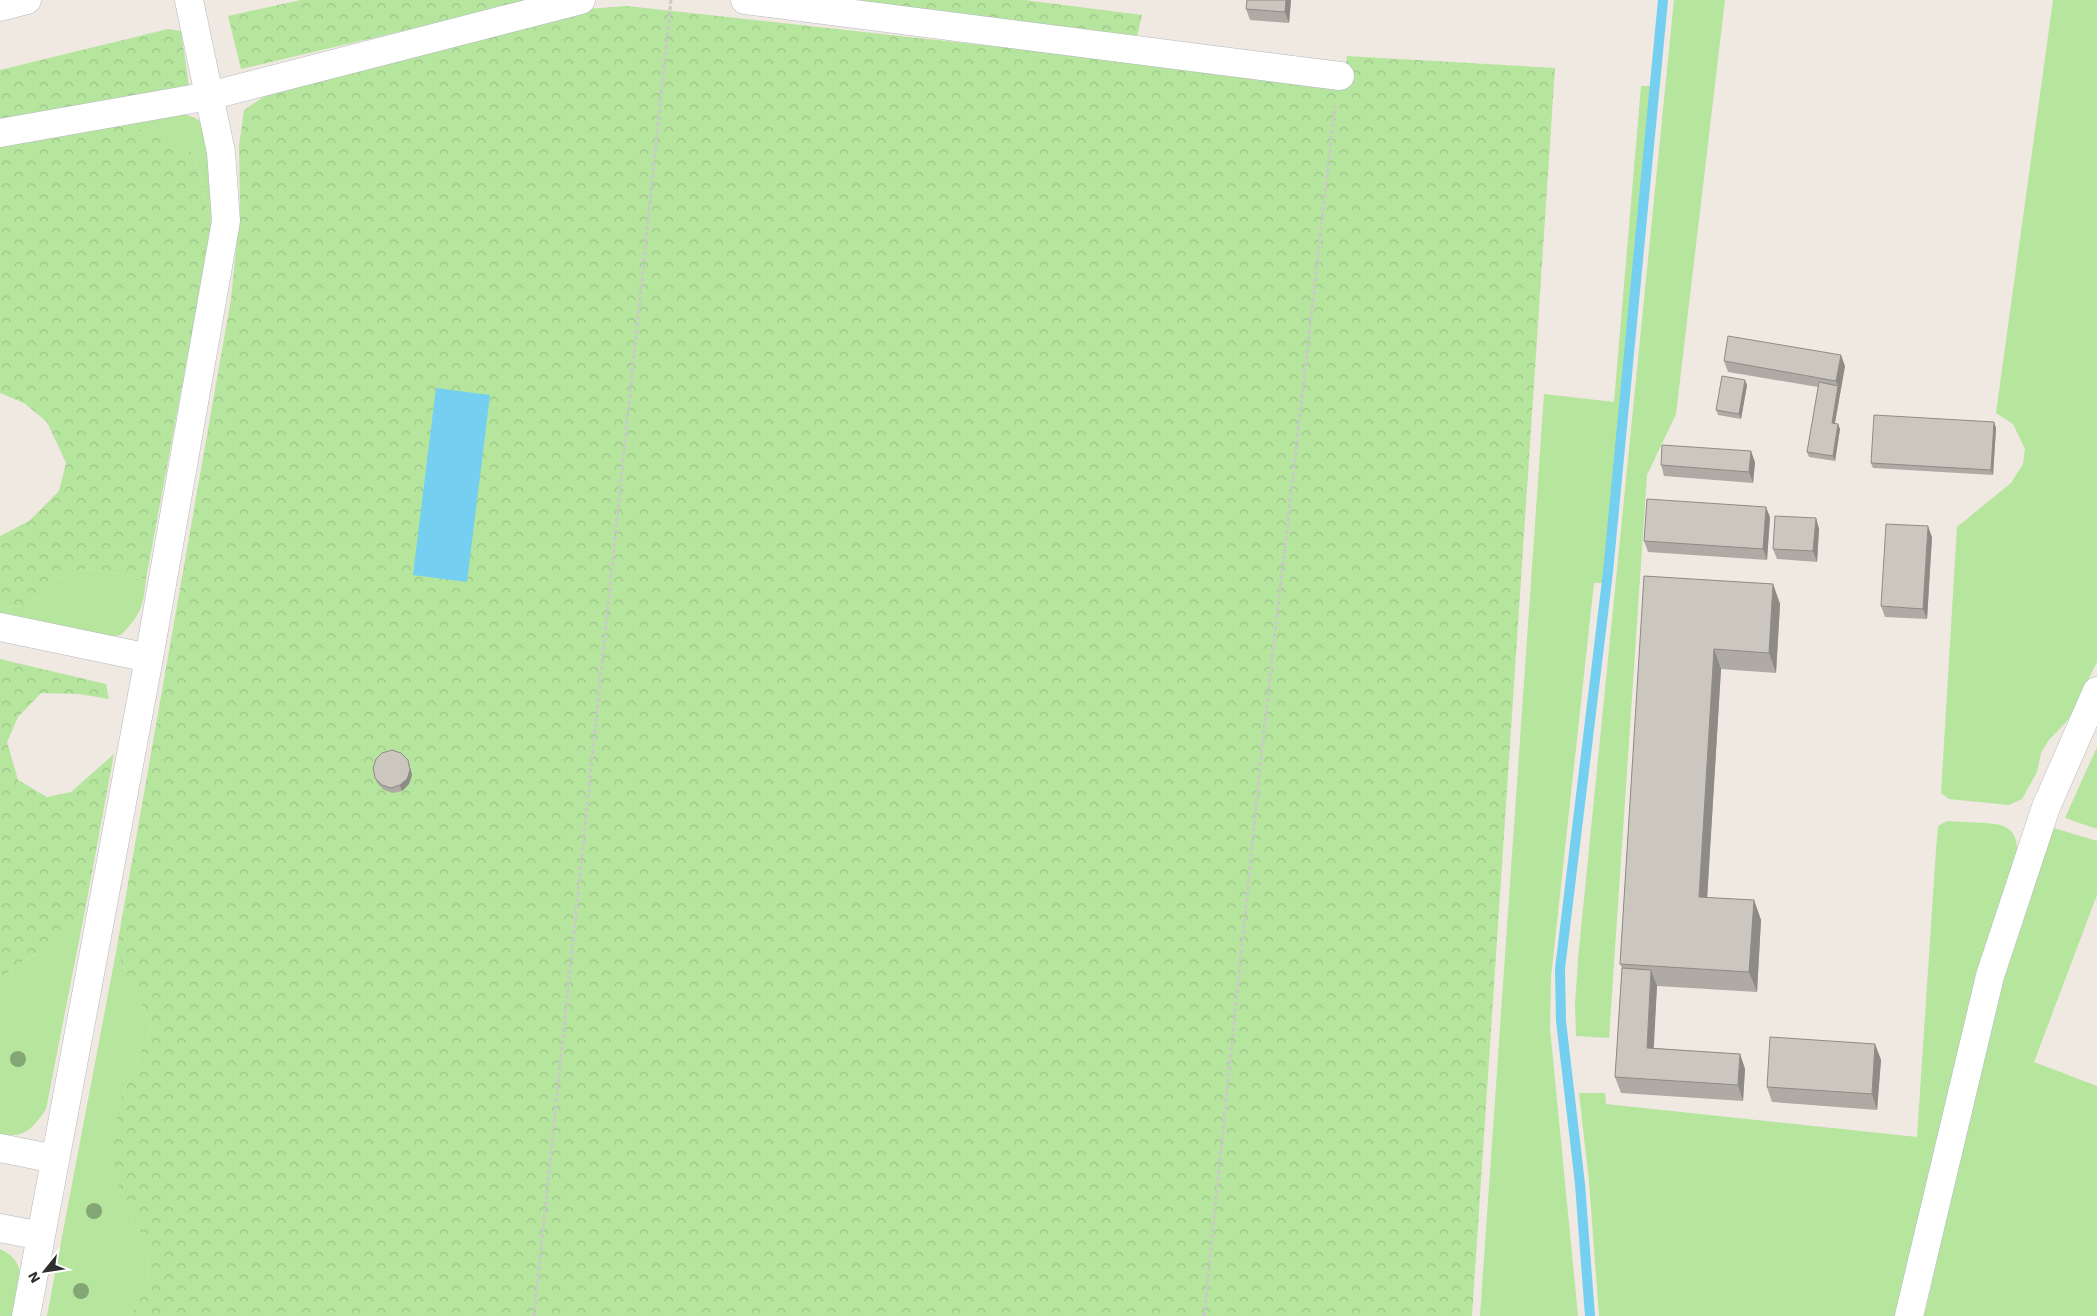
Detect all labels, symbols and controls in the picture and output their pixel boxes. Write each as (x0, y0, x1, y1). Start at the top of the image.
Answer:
north arrow (20, 1246, 70, 1296)
text: N (24, 1269, 43, 1286)

